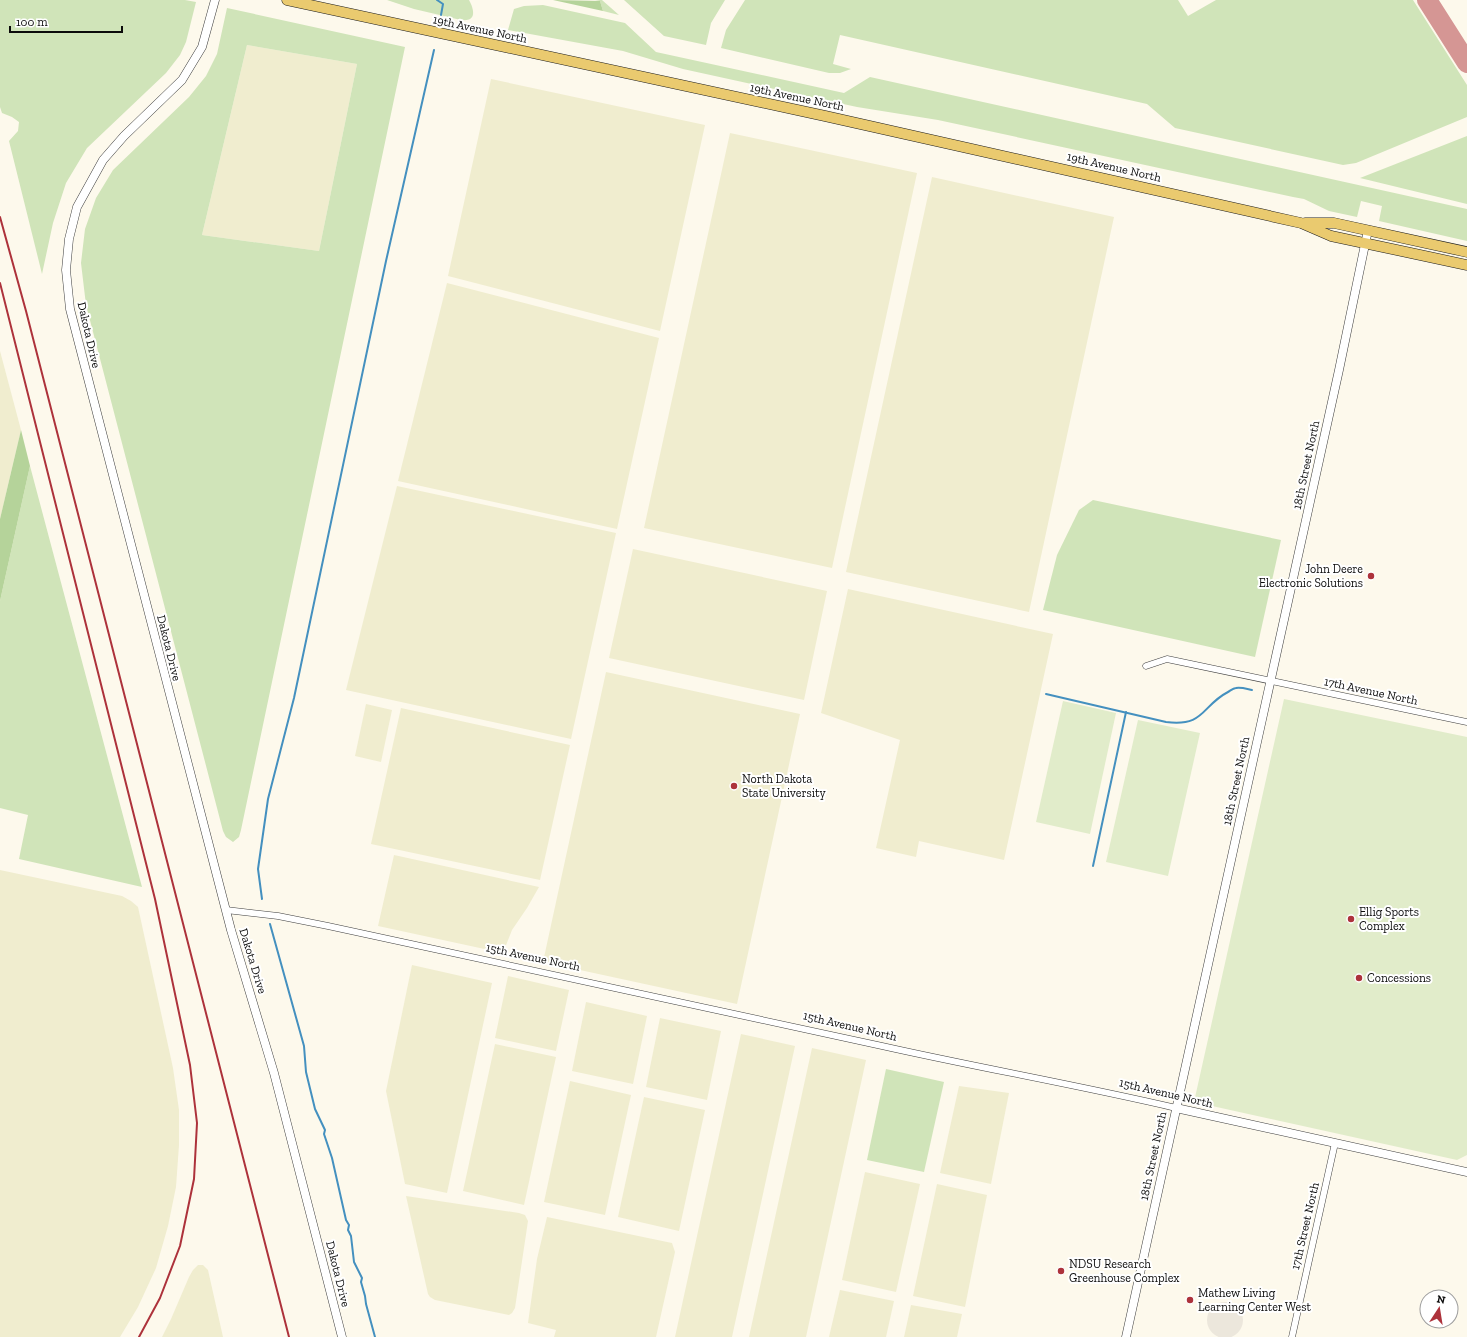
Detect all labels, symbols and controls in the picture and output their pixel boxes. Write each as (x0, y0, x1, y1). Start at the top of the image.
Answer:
scale bar (10, 8, 122, 34)
street label: 19th Avenue North (432, 12, 529, 46)
text: 100 m (16, 15, 48, 29)
street label: 19th Avenue North (749, 80, 846, 114)
street label: 19th Avenue North (1066, 149, 1163, 185)
street label: Dakota Drive (75, 300, 104, 370)
street label: 18th Street North (1290, 419, 1322, 511)
place label: John Deere Electronic Solutions (1259, 562, 1363, 590)
marker: John Deere Electronic Solutions (1366, 571, 1376, 581)
street label: Dakota Drive (154, 614, 184, 683)
street label: 17th Avenue North (1323, 674, 1419, 708)
street label: 18th Street North (1220, 735, 1252, 827)
place label: North Dakota State University (742, 772, 827, 800)
marker: North Dakota State University (729, 781, 739, 791)
place label: Ellig Sports Complex (1359, 905, 1419, 933)
marker: Ellig Sports Complex (1346, 914, 1356, 924)
street label: Dakota Drive (236, 927, 270, 996)
street label: 15th Avenue North (485, 940, 582, 974)
place label: Concessions (1367, 971, 1431, 985)
marker: Concessions (1354, 973, 1364, 983)
street label: 15th Avenue North (802, 1008, 899, 1044)
street label: 15th Avenue North (1118, 1075, 1215, 1111)
street label: 18th Street North (1137, 1110, 1169, 1202)
street label: 17th Street North (1288, 1181, 1322, 1271)
street label: Dakota Drive (323, 1240, 353, 1309)
place label: NDSU Research Greenhouse Complex (1069, 1257, 1179, 1285)
marker: NDSU Research Greenhouse Complex (1056, 1266, 1066, 1276)
place label: Mathew Living Learning Center West (1198, 1286, 1312, 1314)
north arrow (1419, 1289, 1459, 1329)
text: N (1436, 1292, 1447, 1307)
marker: Mathew Living Learning Center West (1185, 1295, 1195, 1305)

